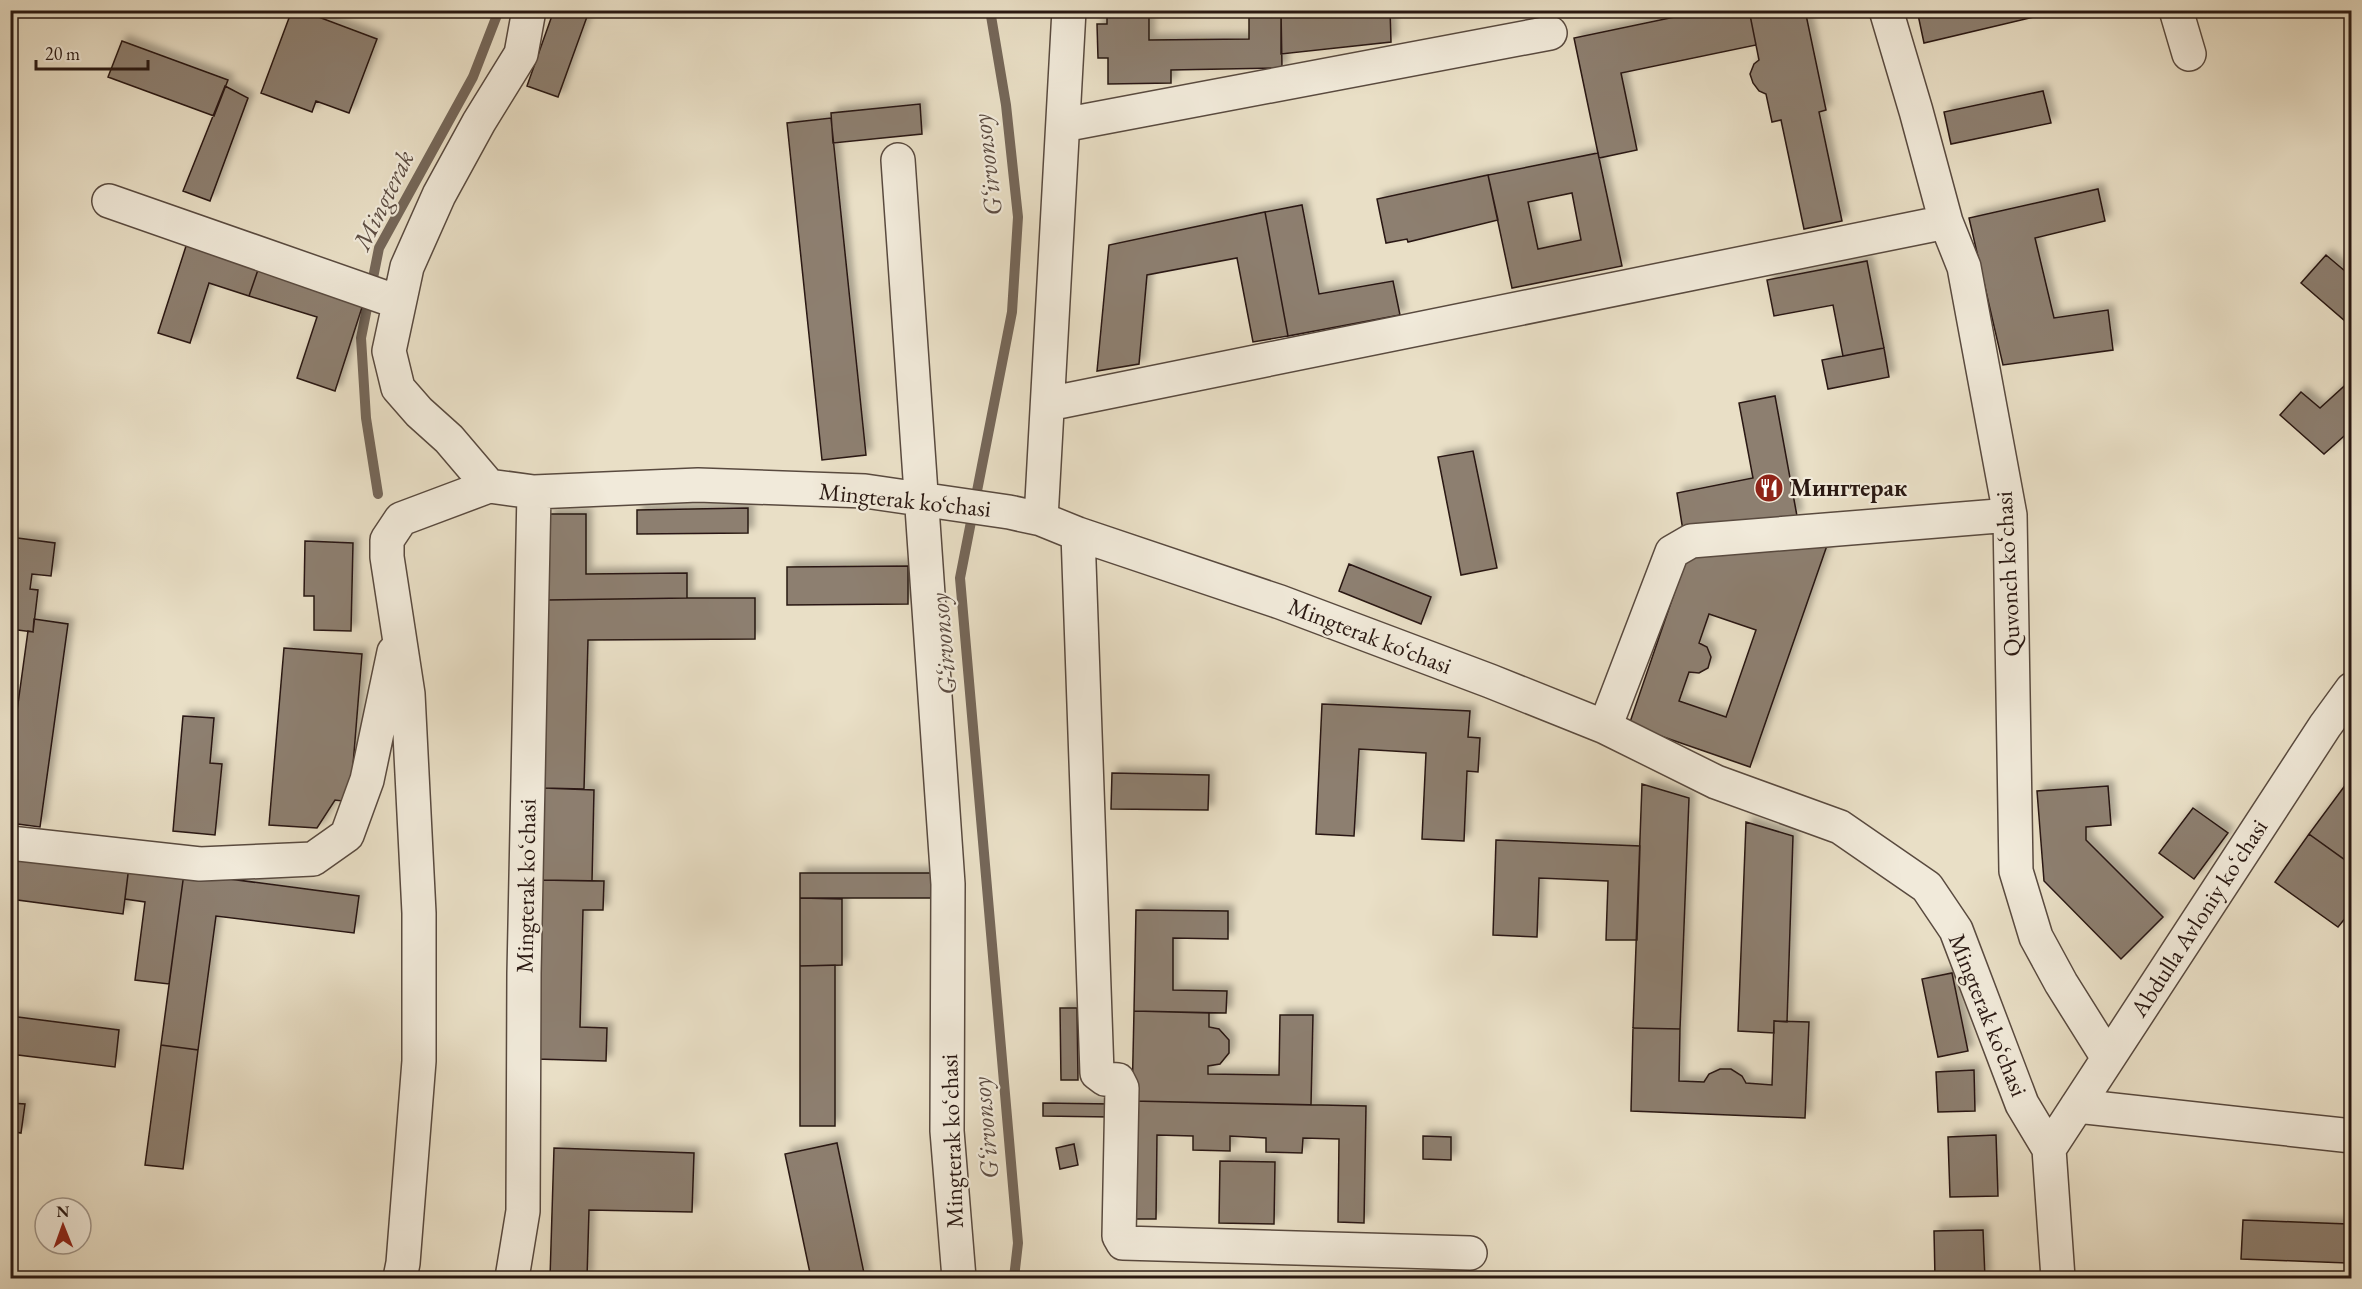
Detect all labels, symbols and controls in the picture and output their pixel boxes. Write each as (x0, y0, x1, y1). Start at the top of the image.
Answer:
scale bar (36, 33, 148, 71)
text: 20 m (45, 42, 80, 65)
water label: G‘irvonsoy (964, 112, 1010, 218)
water label: Mingterak (343, 144, 422, 257)
restaurant icon: Мингтерак (1753, 472, 1785, 504)
place label: Мингтерак (1790, 472, 1908, 503)
street label: Mingterak ko‘chasi (818, 475, 993, 524)
street label: Quvonch koʻchasi (1988, 490, 2027, 658)
street label: Mingterak ko‘chasi (1284, 590, 1456, 681)
water label: G‘irvonsoy (922, 591, 964, 696)
street label: Mingterak koʻchasi (508, 798, 543, 973)
street label: Abdulla Avloniy koʻchasi (2122, 813, 2274, 1023)
street label: Mingterak ko‘chasi (1942, 929, 2035, 1101)
street label: Mingterak koʻchasi (933, 1053, 970, 1229)
water label: G‘irvonsoy (964, 1075, 1006, 1180)
north arrow (33, 1196, 93, 1256)
text: N (56, 1201, 69, 1222)

